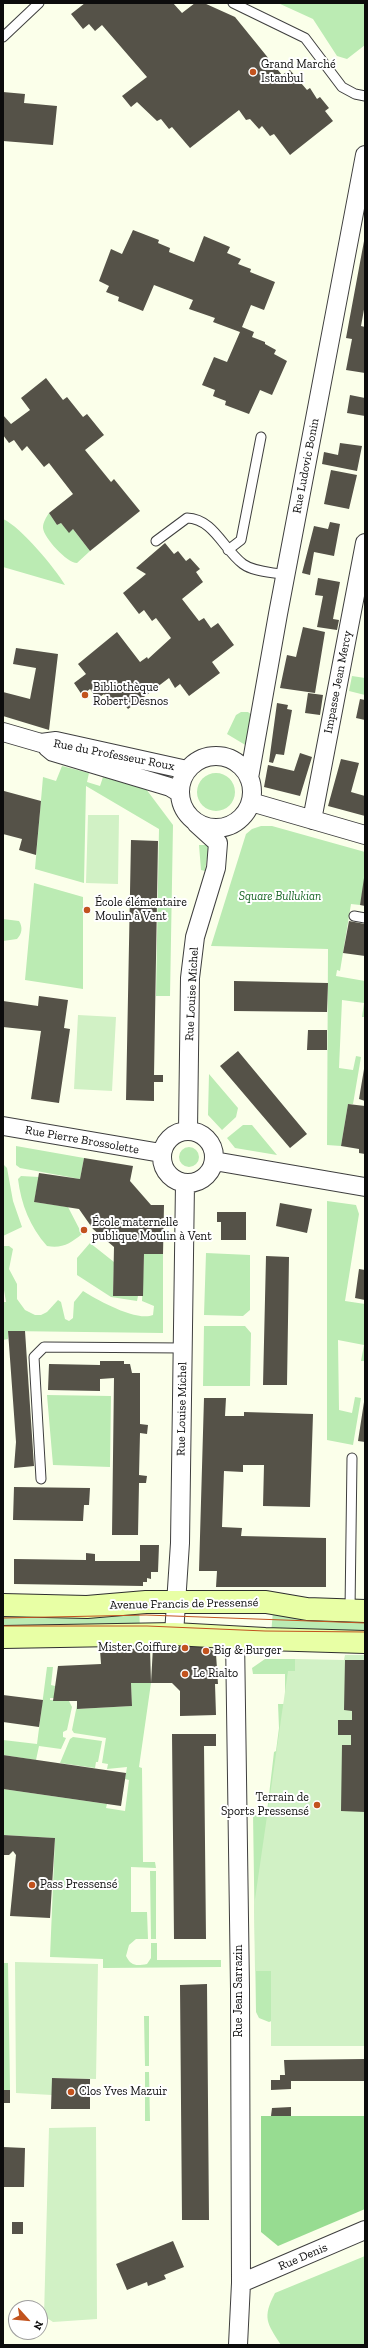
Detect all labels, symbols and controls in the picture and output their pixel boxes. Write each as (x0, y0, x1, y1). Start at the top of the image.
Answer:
place label: Grand Marché Istanbul (261, 58, 336, 86)
marker: Grand Marché Istanbul (248, 67, 258, 77)
street label: Rue Ludovic Bonin (290, 417, 322, 515)
street label: Impasse Jean Mercy (321, 629, 355, 735)
place label: Bibliothèque Robert Desnos (93, 681, 168, 709)
marker: Bibliothèque Robert Desnos (80, 690, 90, 700)
street label: Rue du Professeur Roux (52, 736, 176, 774)
park label: Square Bullukian (239, 890, 321, 904)
place label: École élémentaire Moulin à Vent (95, 896, 187, 924)
marker: École élémentaire Moulin à Vent (82, 905, 92, 915)
street label: Rue Louise Michel (182, 947, 202, 1041)
street label: Rue Pierre Brossolette (24, 1123, 140, 1157)
place label: École maternelle publique Moulin à Vent (92, 1216, 212, 1244)
marker: École maternelle publique Moulin à Vent (79, 1225, 89, 1235)
street label: Rue Louise Michel (174, 1362, 190, 1456)
street label: Avenue Francis de Pressensé (110, 1596, 258, 1612)
place label: Mister Coiffure (98, 1641, 177, 1655)
marker: Mister Coiffure (180, 1643, 190, 1653)
place label: Big & Burger (214, 1644, 282, 1658)
marker: Big & Burger (201, 1646, 211, 1656)
place label: Le Rialto (193, 1667, 238, 1681)
marker: Le Rialto (180, 1669, 190, 1679)
place label: Terrain de Sports Pressensé (221, 1791, 309, 1819)
marker: Terrain de Sports Pressensé (312, 1800, 322, 1810)
place label: Pass Pressensé (40, 1878, 117, 1892)
marker: Pass Pressensé (27, 1880, 37, 1890)
street label: Rue Jean Sarrazin (232, 1945, 246, 2037)
place label: Clos Yves Mazuir (79, 2085, 167, 2099)
marker: Clos Yves Mazuir (66, 2087, 76, 2097)
street label: Rue Denis (276, 2240, 330, 2274)
north arrow (8, 2300, 48, 2340)
text: N (31, 2319, 46, 2332)

